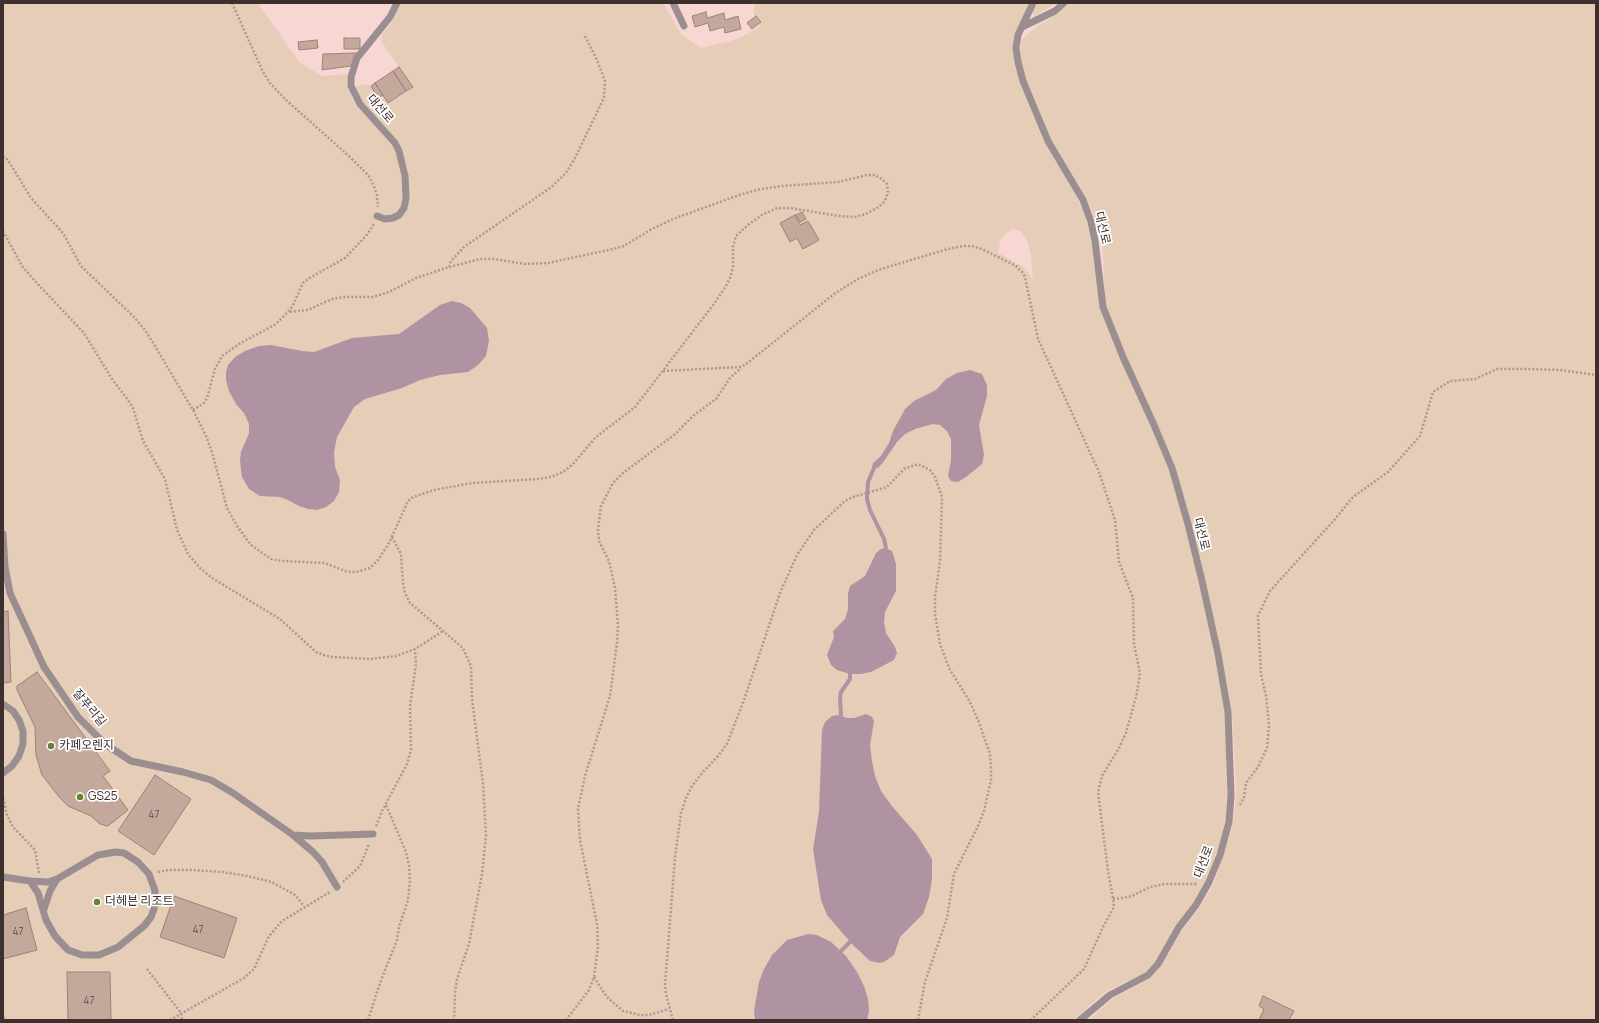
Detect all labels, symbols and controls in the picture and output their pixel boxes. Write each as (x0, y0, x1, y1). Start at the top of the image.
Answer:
street label: 대선로 (364, 92, 396, 126)
street label: 대선로 (1091, 210, 1113, 246)
street label: 대선로 (1190, 516, 1212, 552)
street label: 잘푸리길 (69, 686, 109, 730)
place label: 카페오렌지 (59, 739, 114, 753)
marker: 카페오렌지 (46, 741, 56, 751)
place label: GS25 (88, 790, 118, 804)
marker: GS25 (75, 792, 85, 802)
house number: 47 (149, 809, 159, 821)
street label: 대선로 (1191, 844, 1217, 880)
place label: 더헤븐 리조트 (105, 895, 174, 909)
marker: 더헤븐 리조트 (92, 897, 102, 907)
house number: 47 (193, 924, 203, 936)
house number: 47 (13, 926, 23, 938)
house number: 47 (84, 995, 94, 1007)

